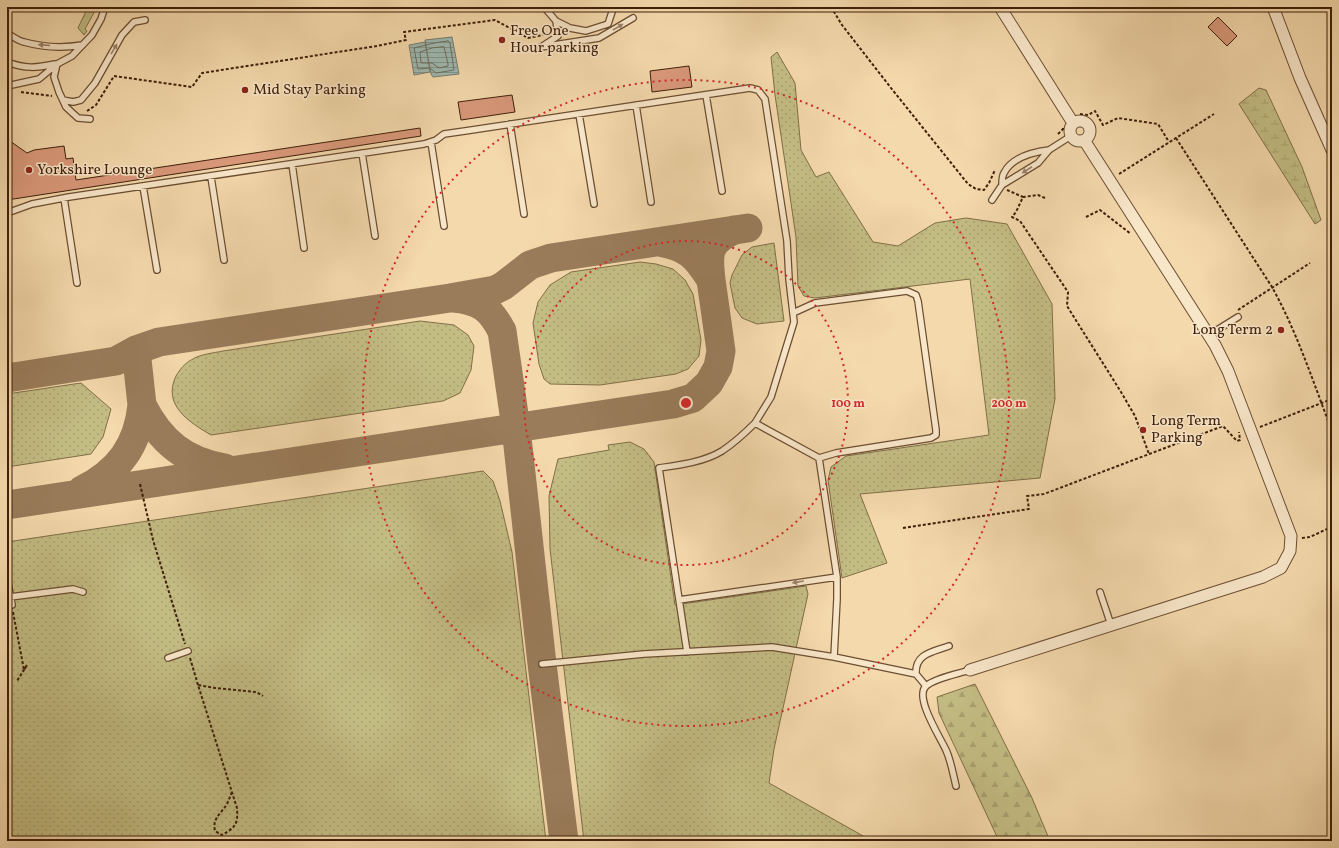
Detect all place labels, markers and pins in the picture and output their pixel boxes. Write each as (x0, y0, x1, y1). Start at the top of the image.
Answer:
place label: Free One Hour parking (510, 21, 599, 59)
marker: Free One Hour parking (497, 35, 507, 45)
place label: Mid Stay Parking (253, 80, 366, 101)
marker: Mid Stay Parking (240, 85, 250, 95)
place label: Yorkshire Lounge (37, 160, 152, 181)
marker: Yorkshire Lounge (24, 165, 34, 175)
place label: Long Term 2 (1192, 320, 1273, 341)
marker: Long Term 2 (1276, 325, 1286, 335)
centre of rings (679, 396, 693, 410)
place label: Long Term Parking (1151, 411, 1221, 449)
marker: Long Term Parking (1138, 425, 1148, 435)

